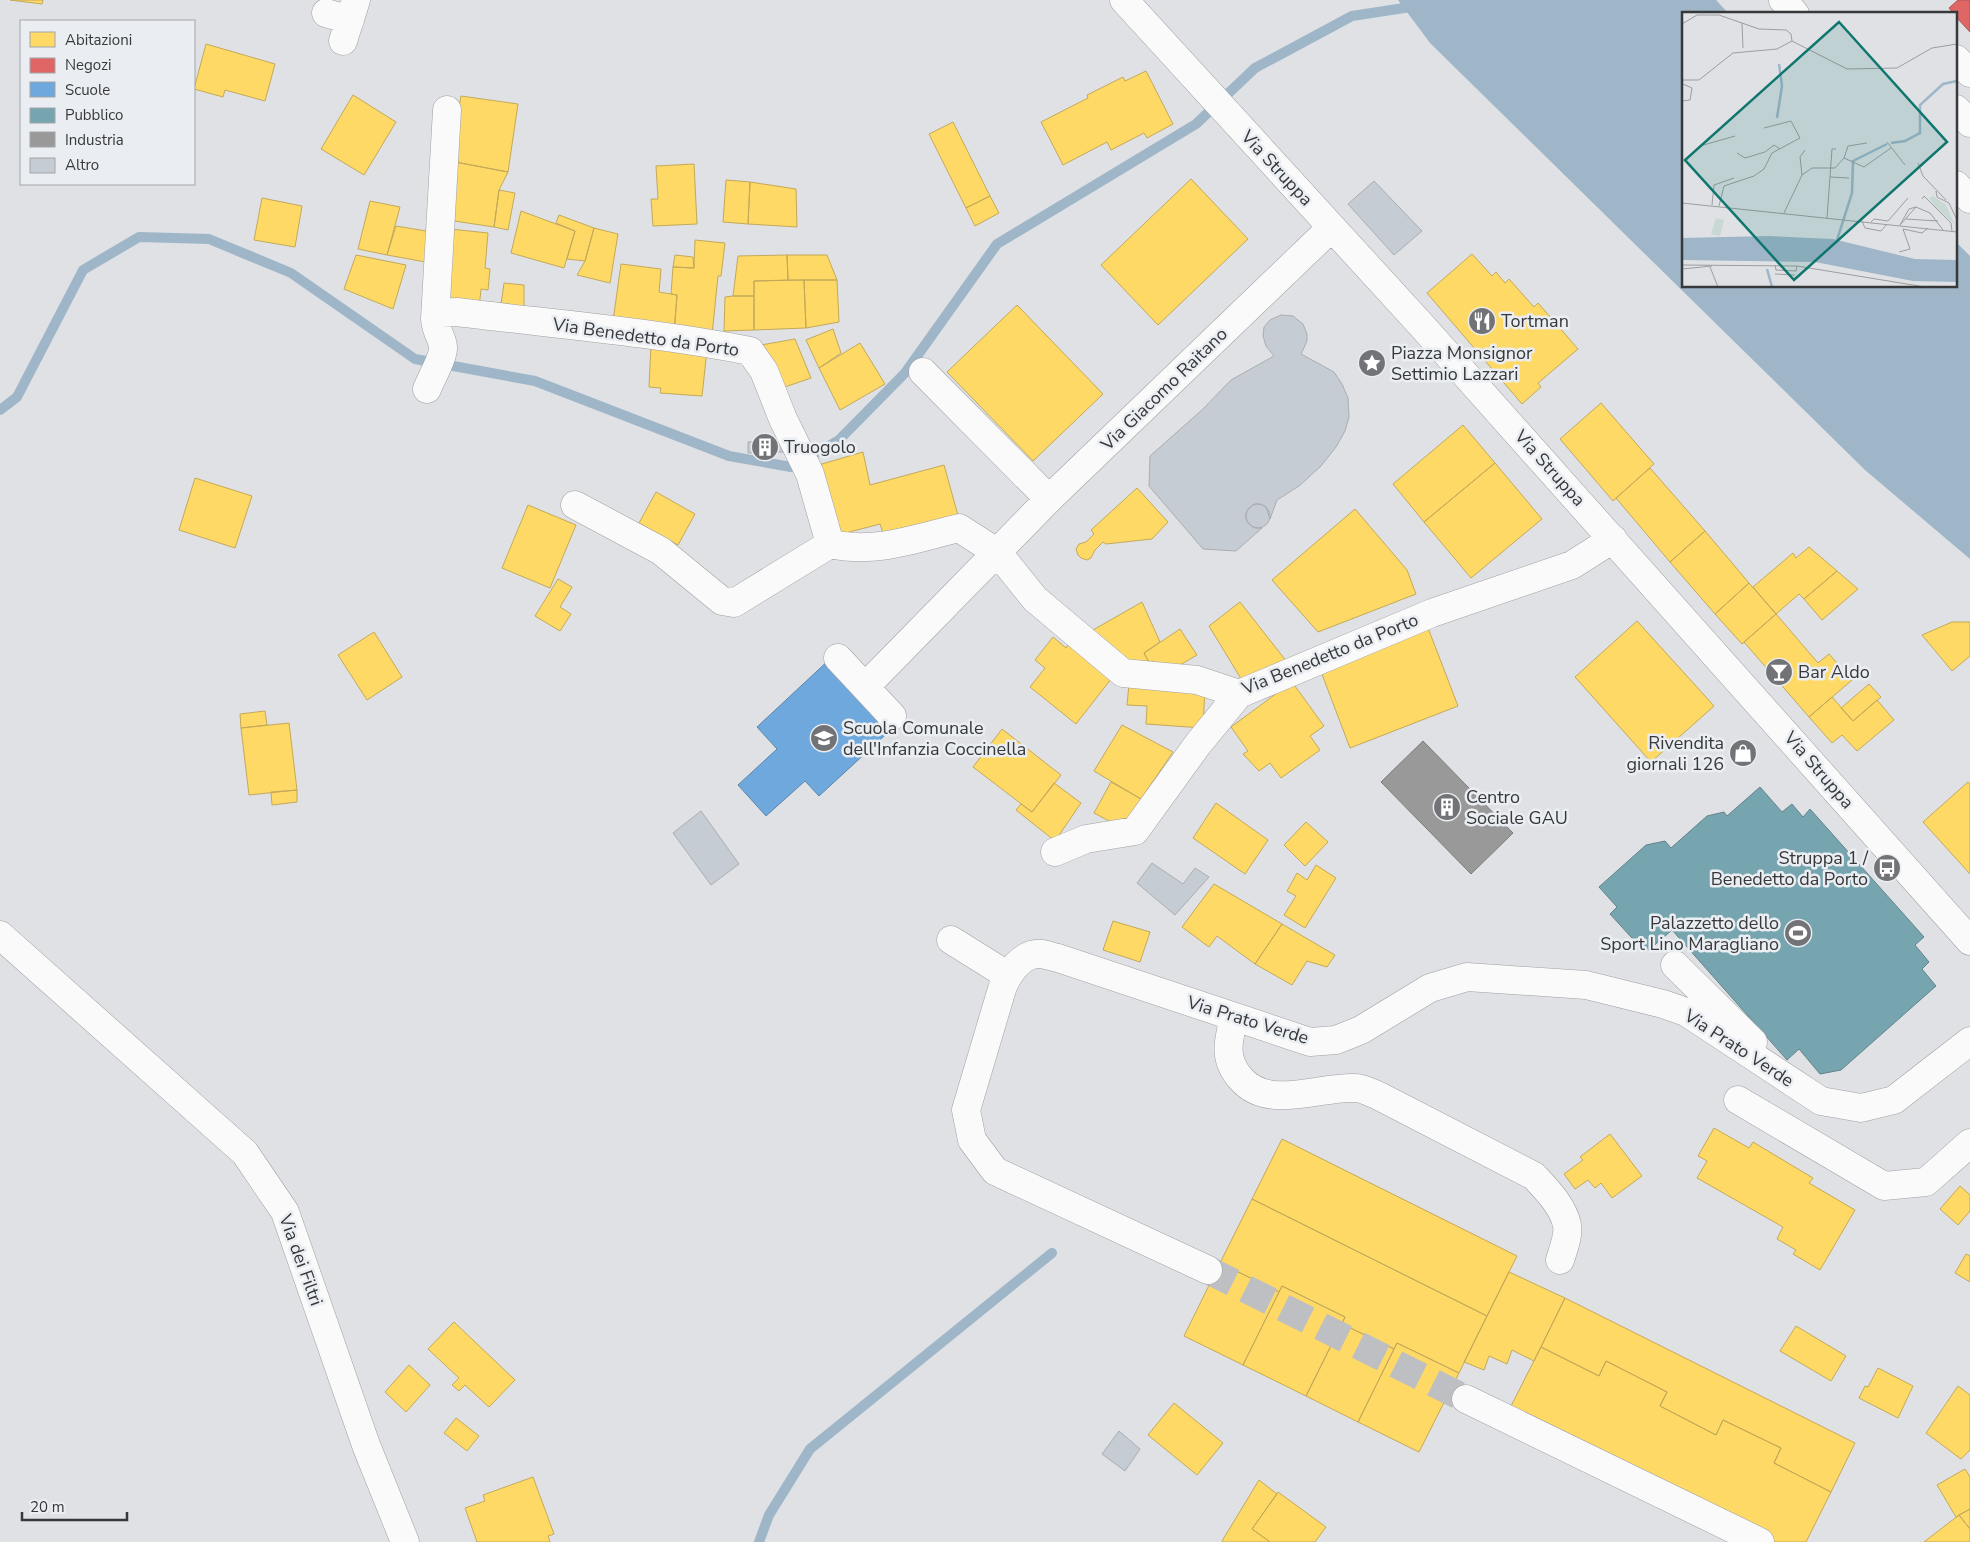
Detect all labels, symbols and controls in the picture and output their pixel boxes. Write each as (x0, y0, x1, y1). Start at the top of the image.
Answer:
inset map (1682, 12, 1958, 288)
legend (20, 20, 195, 185)
text: Abitazioni (65, 30, 132, 50)
text: Negozi (65, 55, 112, 75)
text: Scuole (65, 80, 110, 100)
text: Pubblico (65, 105, 123, 125)
street label: Via Struppa (1235, 124, 1318, 211)
text: Industria (65, 130, 124, 150)
text: Altro (65, 155, 99, 175)
restaurant icon: Tortman (1467, 306, 1497, 336)
place label: Tortman (1501, 309, 1569, 333)
street label: Via Benedetto da Porto (550, 312, 741, 362)
street label: Via Giacomo Raitano (1095, 322, 1233, 457)
place label: Piazza Monsignor Settimio Lazzari (1391, 341, 1533, 386)
place icon: Piazza Monsignor Settimio Lazzari (1357, 348, 1387, 378)
street label: Via Struppa (1509, 424, 1591, 511)
building icon: Truogolo (750, 432, 780, 462)
place label: Truogolo (784, 435, 856, 459)
street label: Via Benedetto da Porto (1237, 608, 1422, 701)
bar icon: Bar Aldo (1764, 657, 1794, 687)
place label: Bar Aldo (1798, 660, 1870, 684)
place label: Scuola Comunale dell'Infanzia Coccinella (843, 716, 1026, 761)
school or university icon: Scuola Comunale dell'Infanzia Coccinella (809, 723, 839, 753)
street label: Via Struppa (1778, 725, 1859, 814)
place label: Rivendita giornali 126 (1627, 731, 1724, 776)
shop icon: Rivendita giornali 126 (1728, 738, 1758, 768)
place label: Centro Sociale GAU (1466, 785, 1568, 830)
building icon: Centro Sociale GAU (1432, 792, 1462, 822)
place label: Struppa 1 / Benedetto da Porto (1711, 846, 1869, 891)
bus stop icon: Struppa 1 / Benedetto da Porto (1872, 853, 1902, 883)
place label: Palazzetto dello Sport Lino Maragliano (1600, 911, 1779, 956)
sports icon: Palazzetto dello Sport Lino Maragliano (1783, 918, 1813, 948)
street label: Via Prato Verde (1183, 990, 1312, 1050)
street label: Via Prato Verde (1679, 1003, 1798, 1092)
street label: Via dei Filtri (273, 1210, 329, 1309)
scale bar (22, 1490, 128, 1522)
text: 20 m (30, 1497, 65, 1517)

